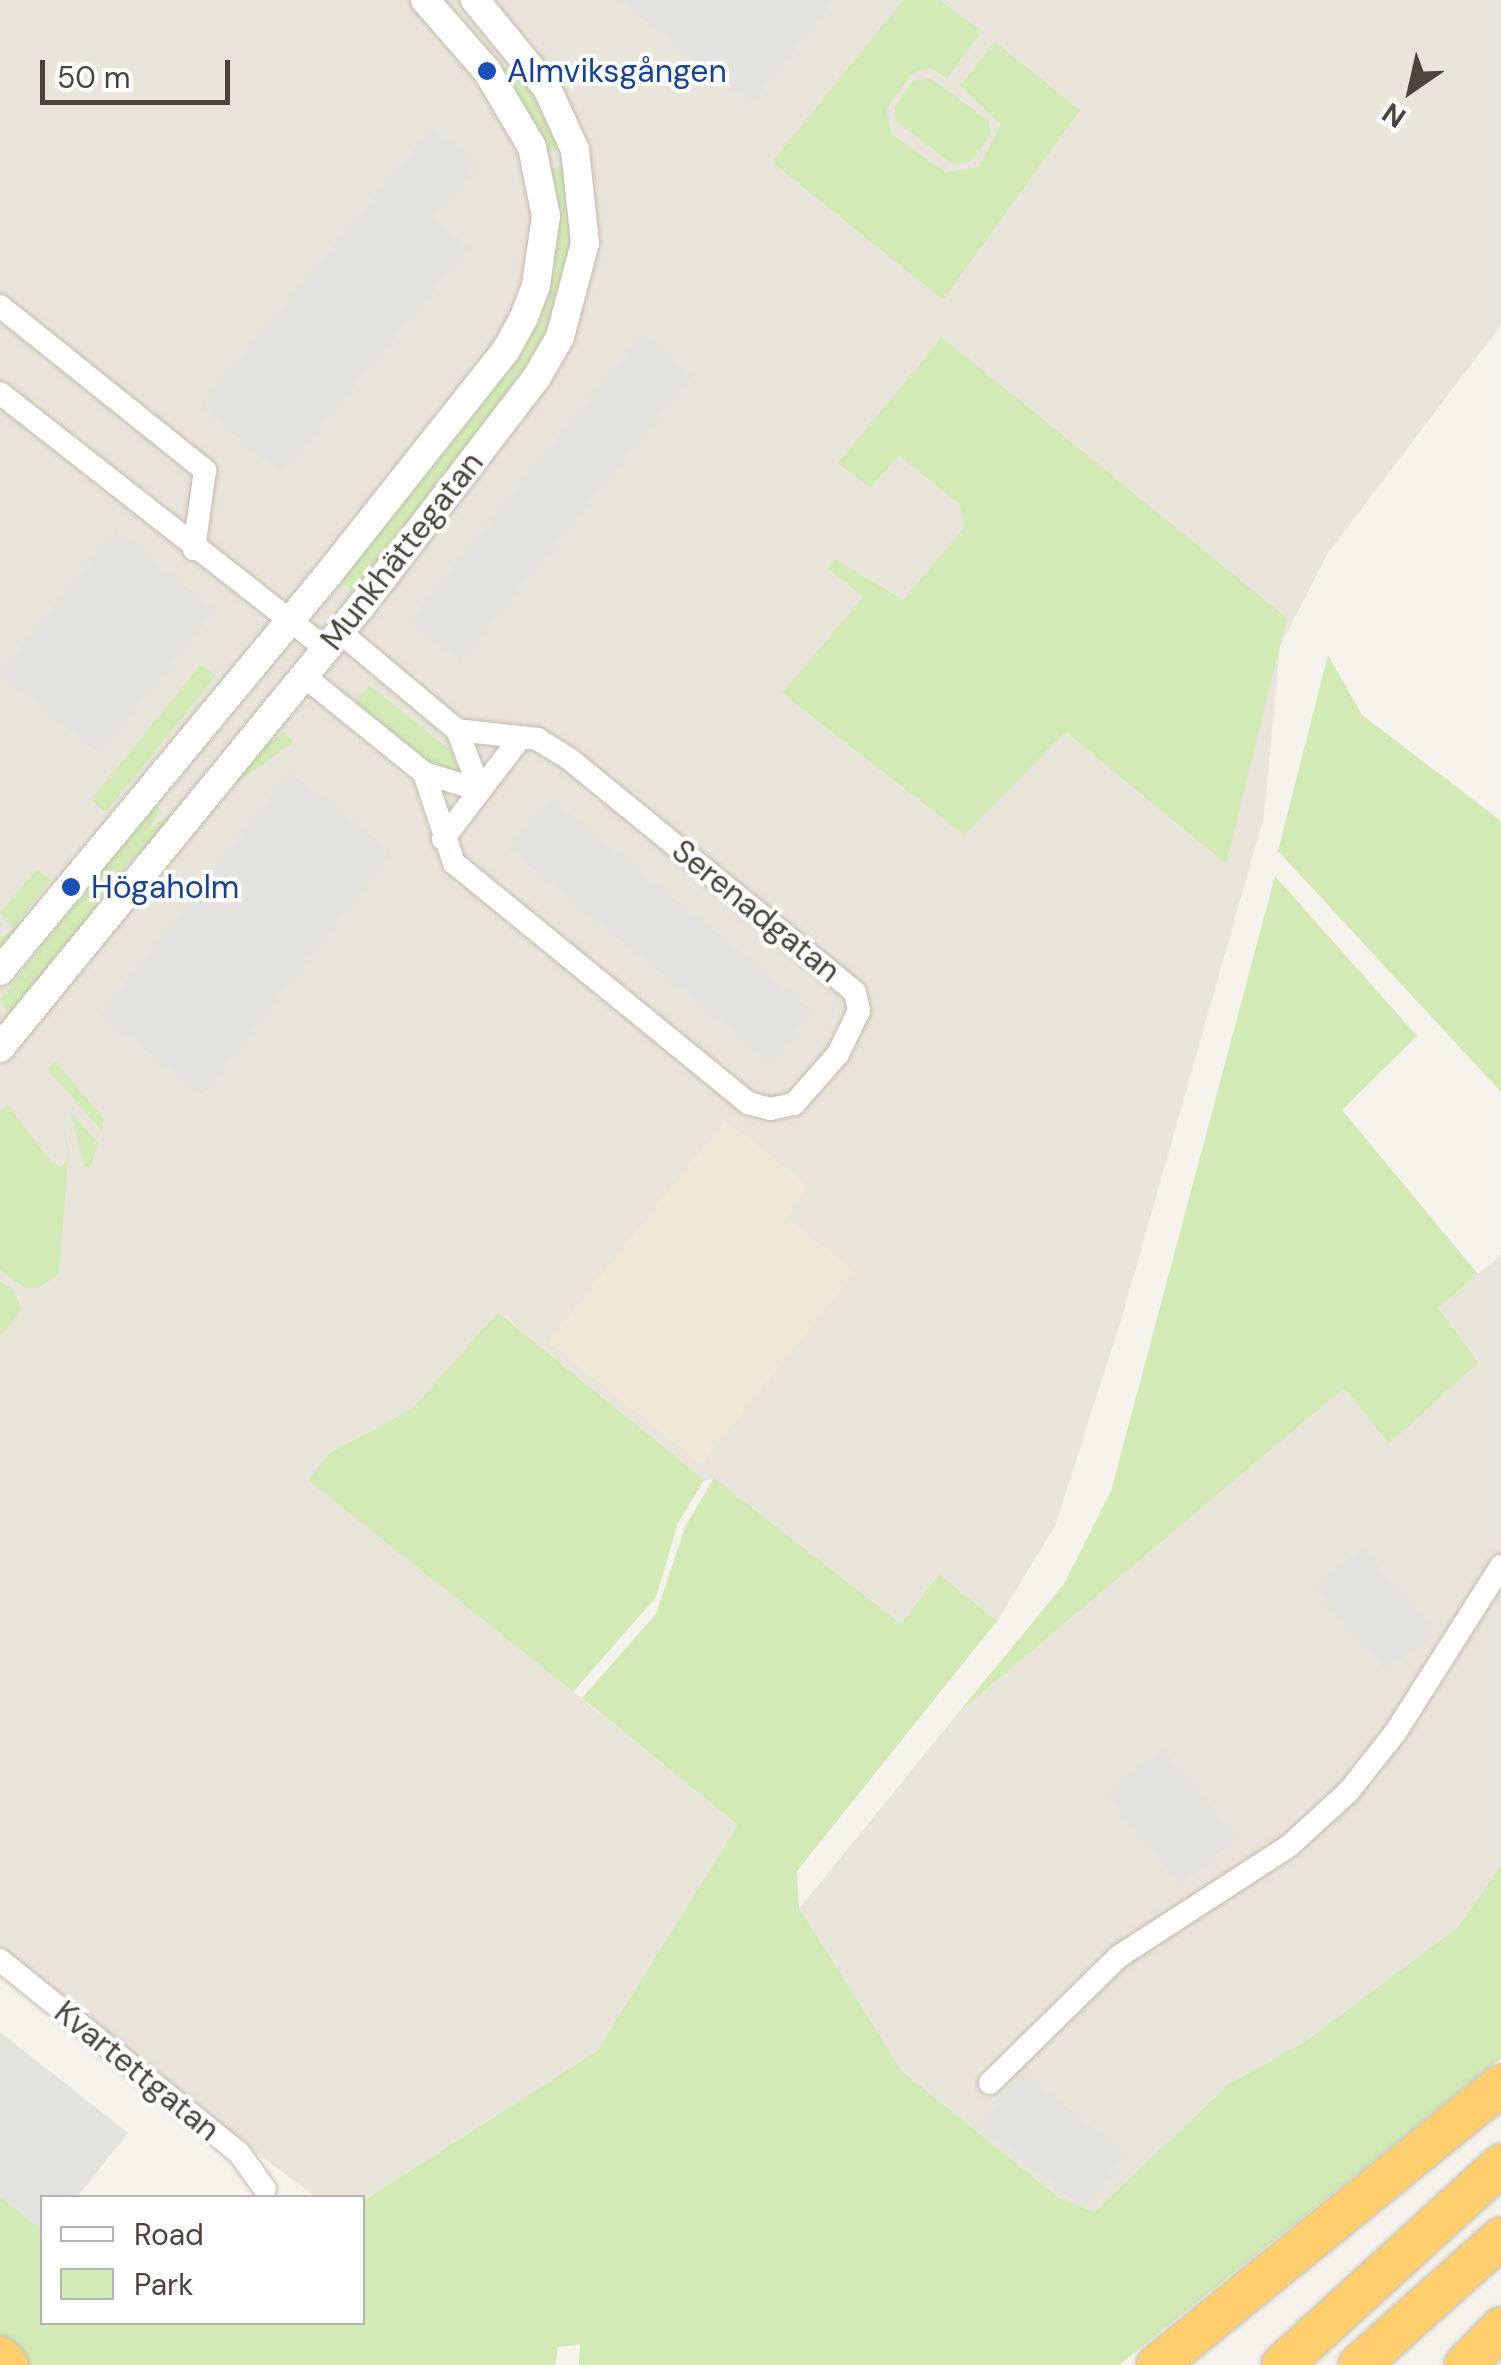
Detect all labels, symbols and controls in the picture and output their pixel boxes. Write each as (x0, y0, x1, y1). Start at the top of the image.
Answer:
scale bar (45, 40, 235, 102)
north arrow (1361, 40, 1461, 140)
place label: Almviksgången (507, 52, 727, 90)
text: 50 m (57, 58, 131, 97)
marker: Almviksgången (476, 60, 498, 82)
text: N (1375, 94, 1413, 136)
street label: Munkhättegatan (313, 444, 491, 658)
street label: Serenadgatan (664, 832, 848, 990)
place label: Högaholm (91, 868, 239, 906)
marker: Högaholm (60, 876, 82, 898)
street label: Kvartettgatan (47, 1993, 227, 2149)
legend (40, 2195, 365, 2325)
text: Road (134, 2215, 204, 2254)
text: Park (134, 2265, 193, 2304)

